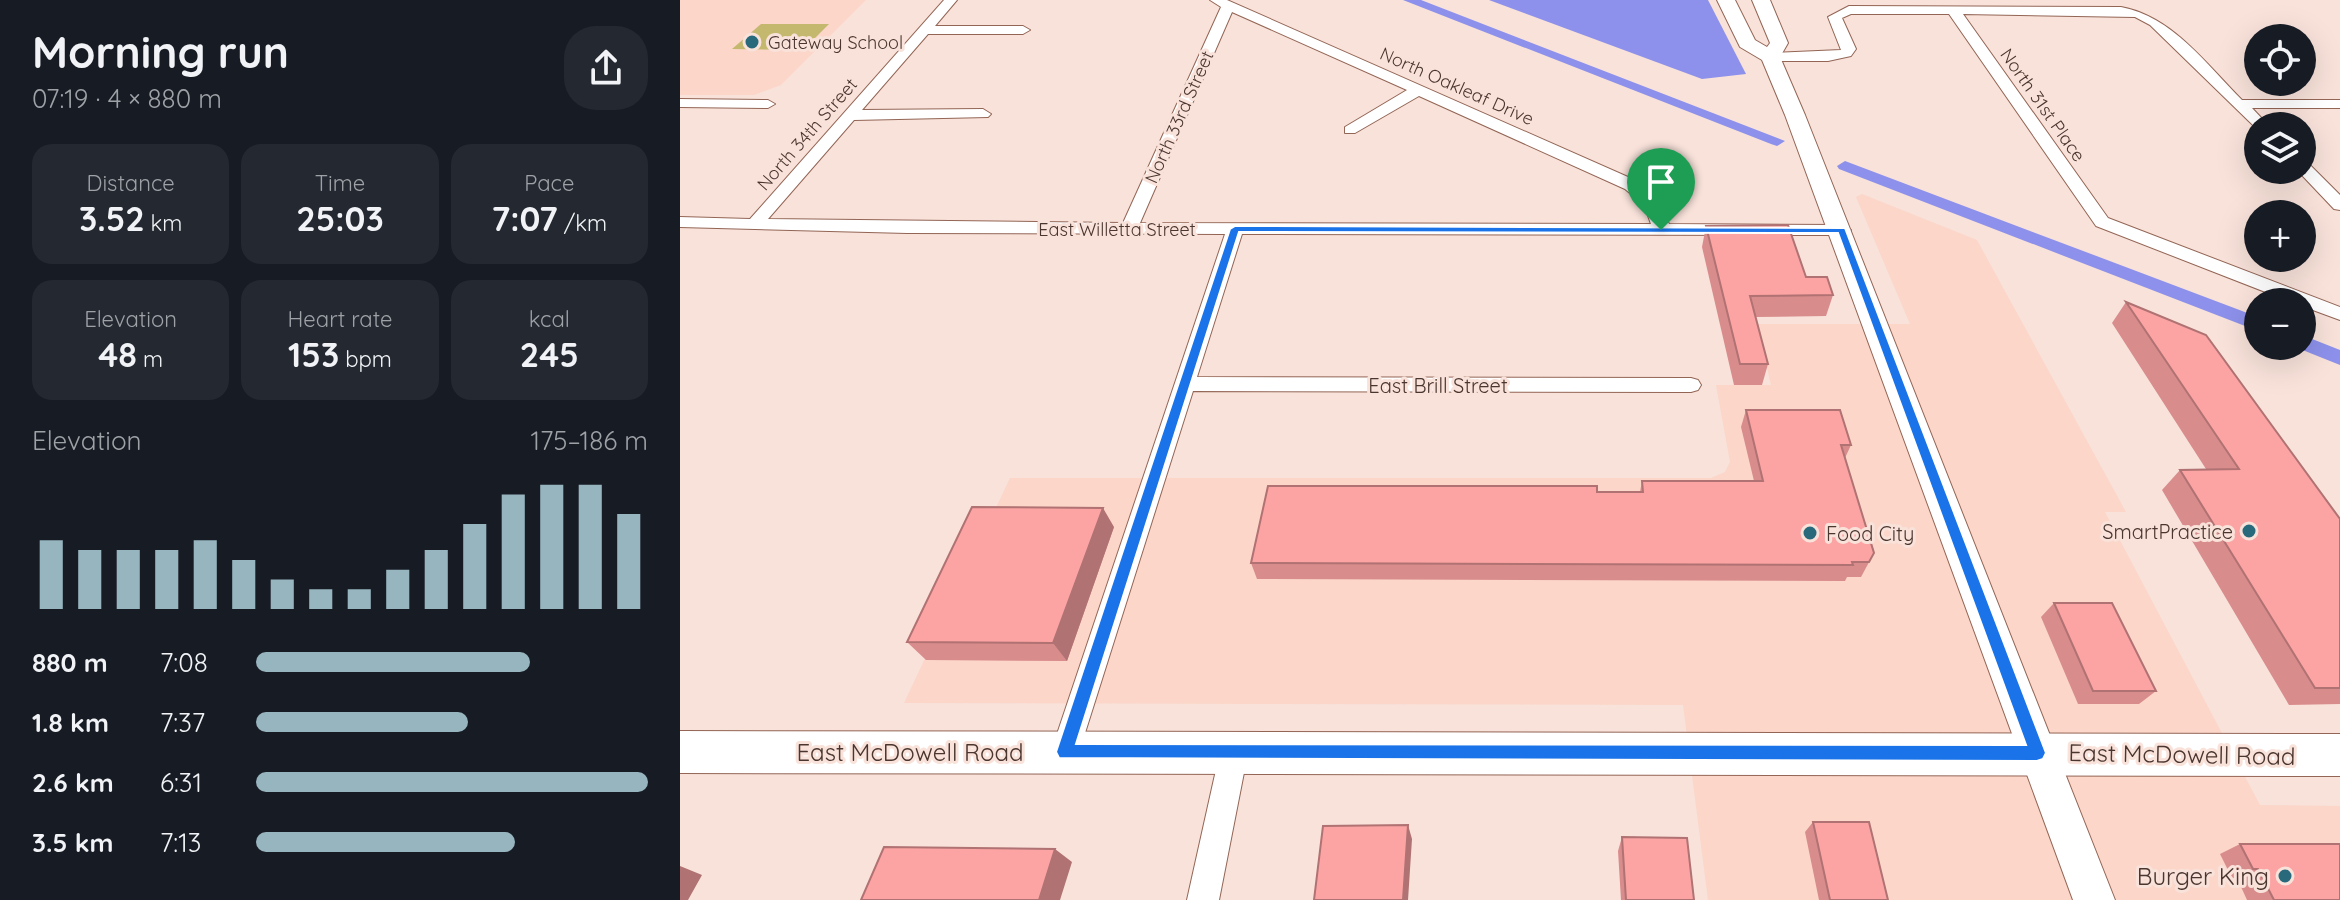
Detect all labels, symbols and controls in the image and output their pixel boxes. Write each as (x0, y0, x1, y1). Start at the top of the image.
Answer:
text: Morning run (32, 24, 289, 79)
map controls (2244, 24, 2316, 360)
button: locate (2244, 24, 2316, 96)
button: share (564, 26, 648, 110)
place label: Gateway School (768, 31, 903, 54)
marker: Gateway School (743, 33, 761, 51)
street label: North Oakleaf Drive (1376, 42, 1538, 130)
street label: North 31st Place (1995, 44, 2091, 166)
street label: North 33rd Street (1140, 47, 1218, 187)
street label: North 34th Street (752, 73, 862, 195)
text: 07:19 · 4 × 880 m (32, 82, 222, 115)
button: layers (2244, 112, 2316, 184)
pin (1627, 148, 1695, 230)
icon: arrive (1639, 160, 1683, 204)
text: Distance (87, 169, 175, 197)
text: Time (315, 169, 365, 197)
text: Pace (524, 169, 574, 197)
text: 3.52 (79, 197, 145, 240)
text: 25:03 (296, 197, 384, 240)
text: 7:07 (492, 197, 558, 240)
button: + (2244, 200, 2316, 272)
text: km (145, 209, 182, 237)
text: /km (558, 209, 607, 237)
street label: East Willetta Street (1038, 218, 1196, 241)
button: − (2244, 288, 2316, 360)
text: Elevation (84, 305, 177, 333)
text: Heart rate (288, 305, 392, 333)
text: kcal (529, 305, 570, 333)
text: 48 (98, 333, 137, 376)
text: 153 (288, 333, 339, 376)
text: 245 (520, 333, 579, 376)
text: m (137, 345, 163, 373)
text: bpm (339, 345, 392, 373)
street label: East Brill Street (1368, 373, 1508, 398)
text: Elevation (32, 424, 142, 457)
text: 175–186 m (530, 424, 648, 457)
place label: SmartPractice (2102, 519, 2233, 544)
place label: Food City (1826, 521, 1914, 546)
marker: SmartPractice (2240, 522, 2258, 540)
marker: Food City (1801, 524, 1819, 542)
text: 880 m (32, 646, 108, 679)
text: 7:08 (160, 646, 208, 679)
text: 1.8 km (32, 706, 109, 739)
text: 7:37 (160, 706, 205, 739)
street label: East McDowell Road (796, 737, 1024, 767)
street label: East McDowell Road (2068, 737, 2296, 771)
text: 2.6 km (32, 766, 114, 799)
text: 6:31 (160, 766, 202, 799)
text: 3.5 km (32, 826, 113, 859)
text: 7:13 (160, 826, 201, 859)
place label: Burger King (2137, 861, 2269, 891)
marker: Burger King (2276, 867, 2294, 885)

